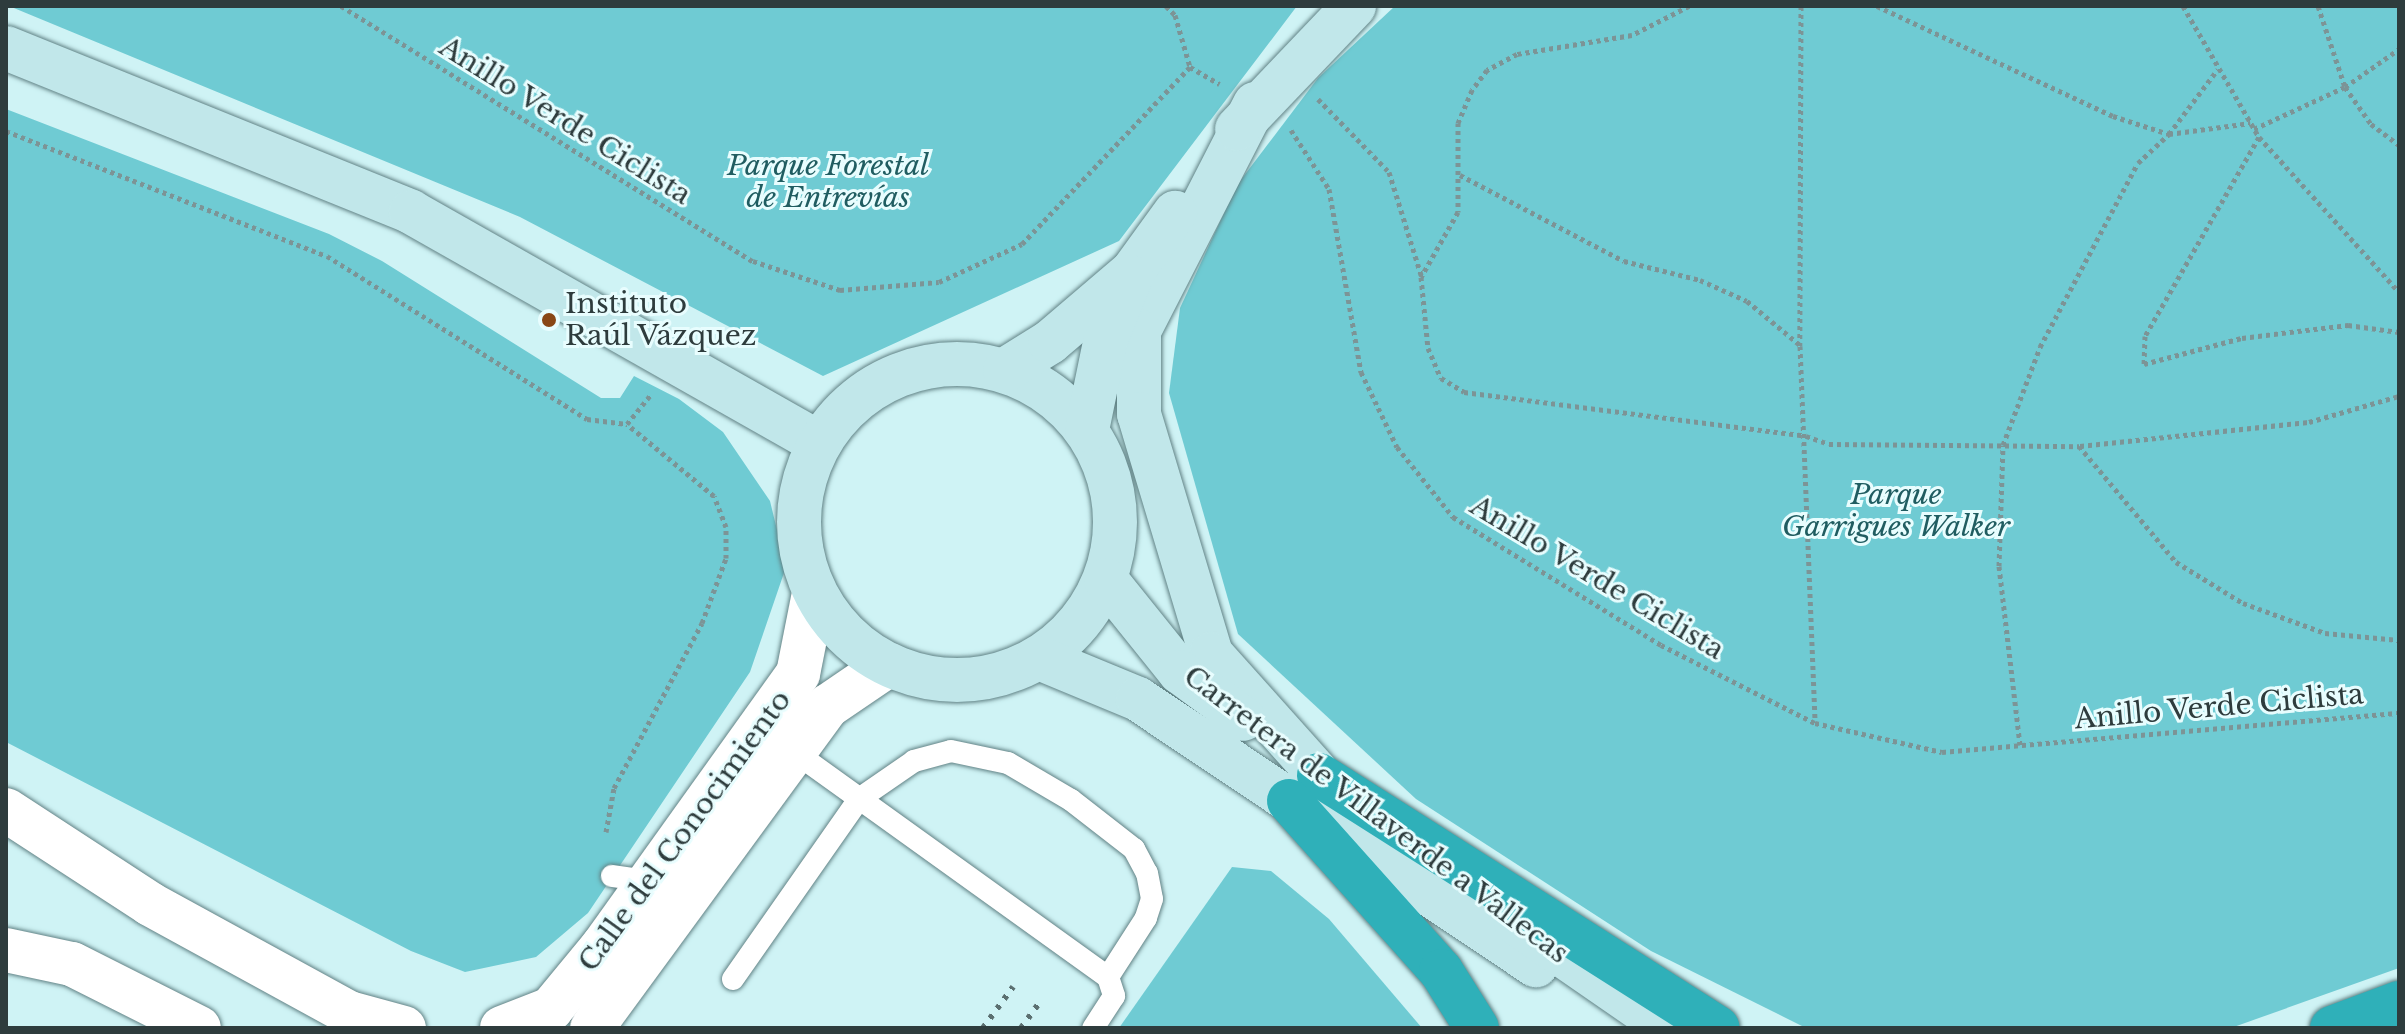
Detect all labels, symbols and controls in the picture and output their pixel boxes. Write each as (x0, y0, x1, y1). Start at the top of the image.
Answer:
street label: Anillo Verde Ciclista (433, 30, 697, 212)
park label: Parque Forestal de Entrevías (727, 149, 929, 215)
place label: Instituto Raúl Vázquez (565, 287, 758, 353)
marker: Instituto Raúl Vázquez (540, 311, 558, 329)
park label: Parque Garrigues Walker (1782, 478, 2010, 544)
street label: Anillo Verde Ciclista (1464, 489, 1730, 667)
street label: Carretera de Villaverde a Vallecas (1176, 658, 1576, 972)
street label: Anillo Verde Ciclista (2073, 678, 2365, 736)
street label: Calle del Conocimiento (572, 684, 798, 978)

